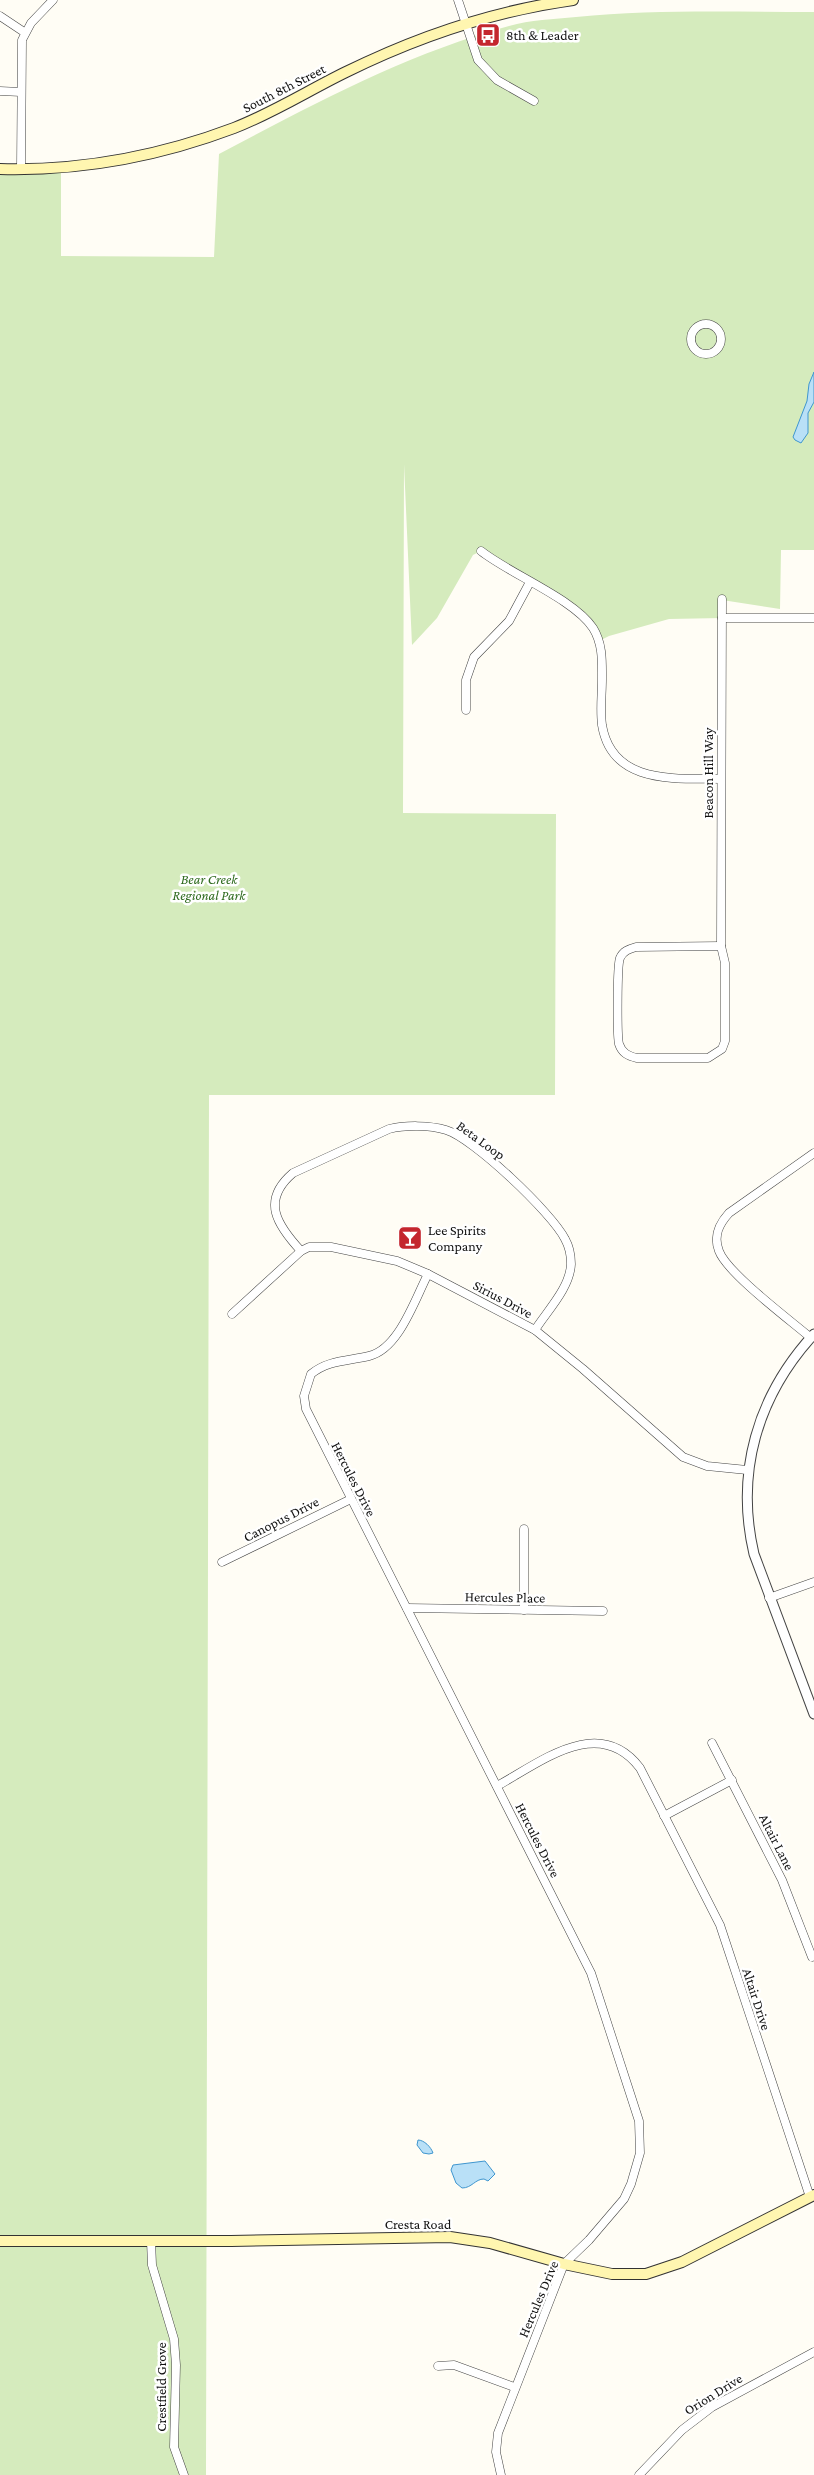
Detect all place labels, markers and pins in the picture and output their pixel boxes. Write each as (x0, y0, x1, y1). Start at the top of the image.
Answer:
bus stop icon: 8th & Leader (475, 22, 501, 48)
place label: 8th & Leader (506, 27, 579, 43)
place label: Lee Spirits Company (428, 1222, 486, 1254)
bar icon: Lee Spirits Company (397, 1225, 423, 1251)

